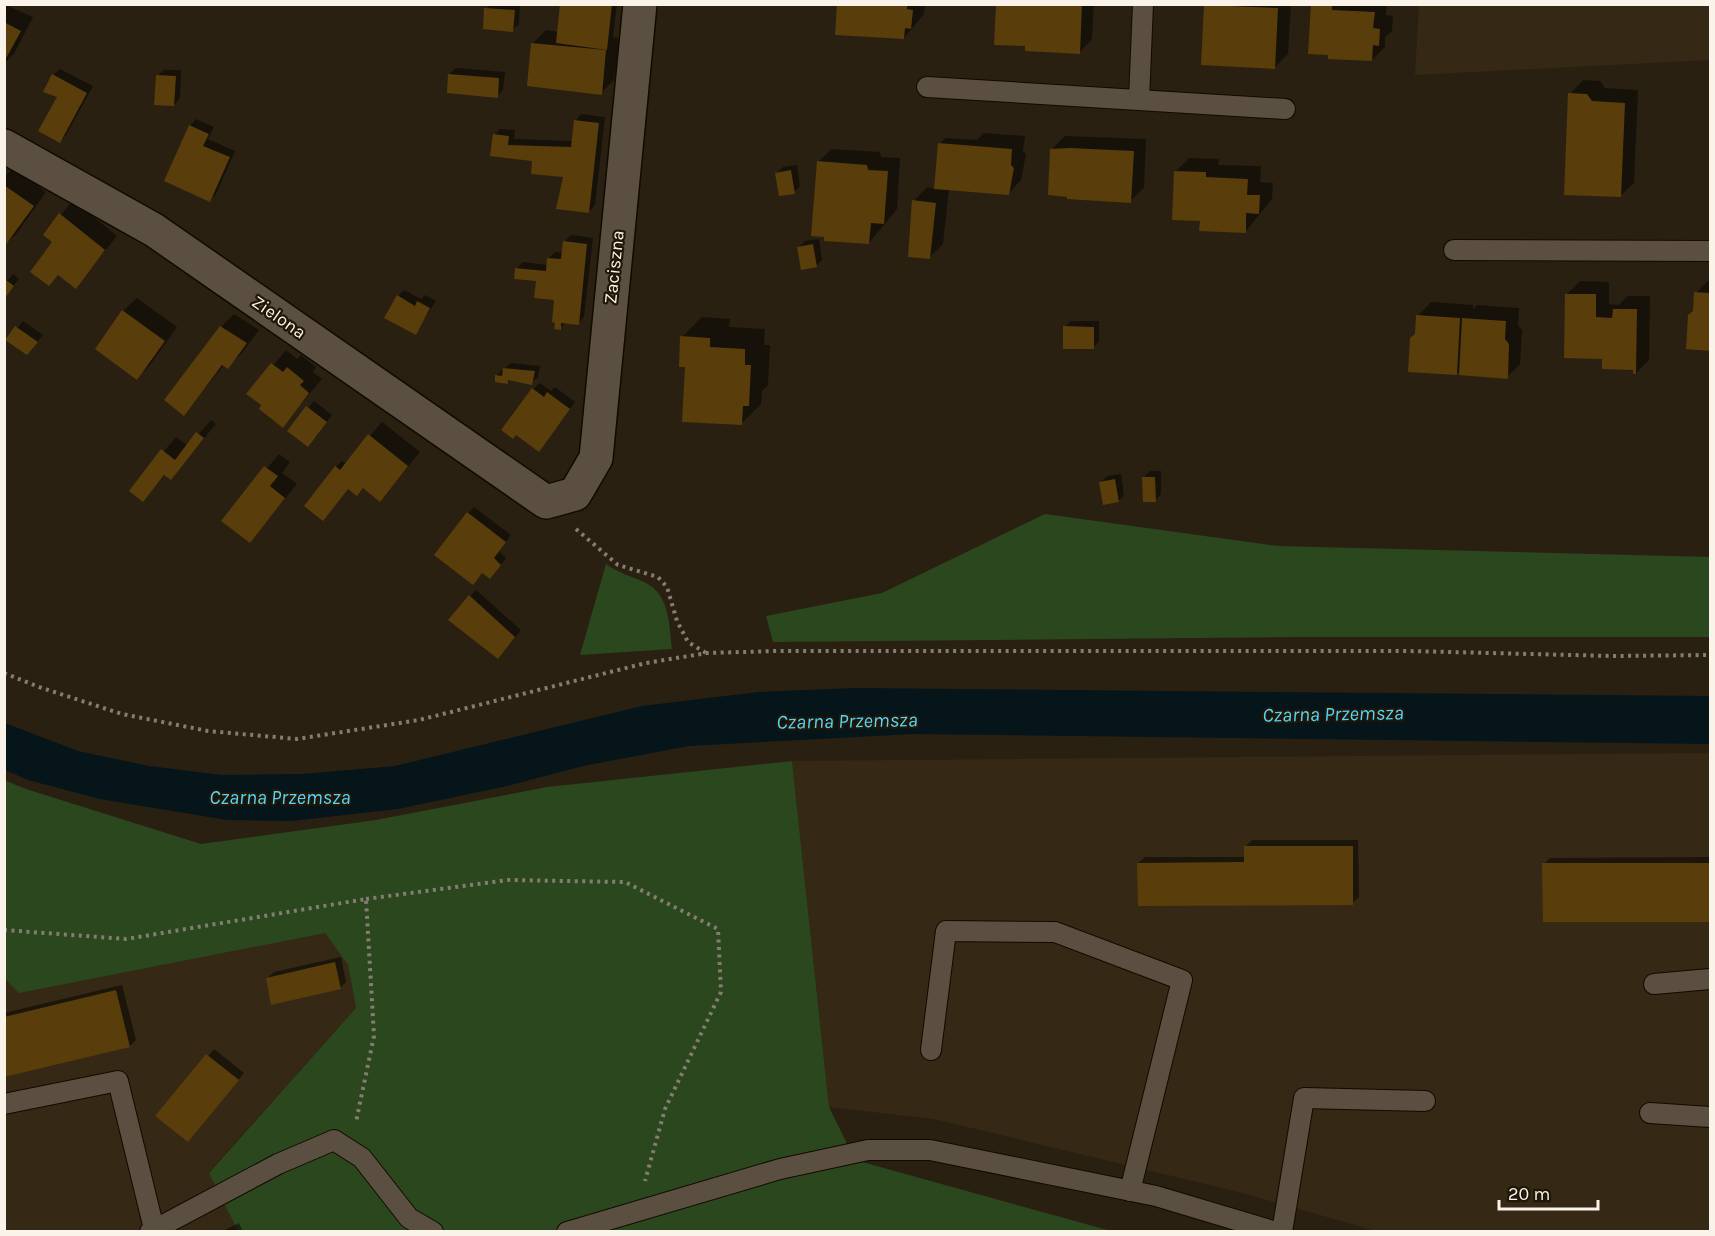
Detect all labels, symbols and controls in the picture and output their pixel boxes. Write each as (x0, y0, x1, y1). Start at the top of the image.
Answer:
street label: Zaciszna (599, 229, 629, 305)
street label: Zielona (248, 291, 310, 343)
water label: Czarna Przemsza (1262, 701, 1404, 727)
water label: Czarna Przemsza (776, 708, 918, 734)
water label: Czarna Przemsza (209, 786, 351, 809)
scale bar (1499, 1173, 1598, 1211)
text: 20 m (1508, 1183, 1550, 1205)

